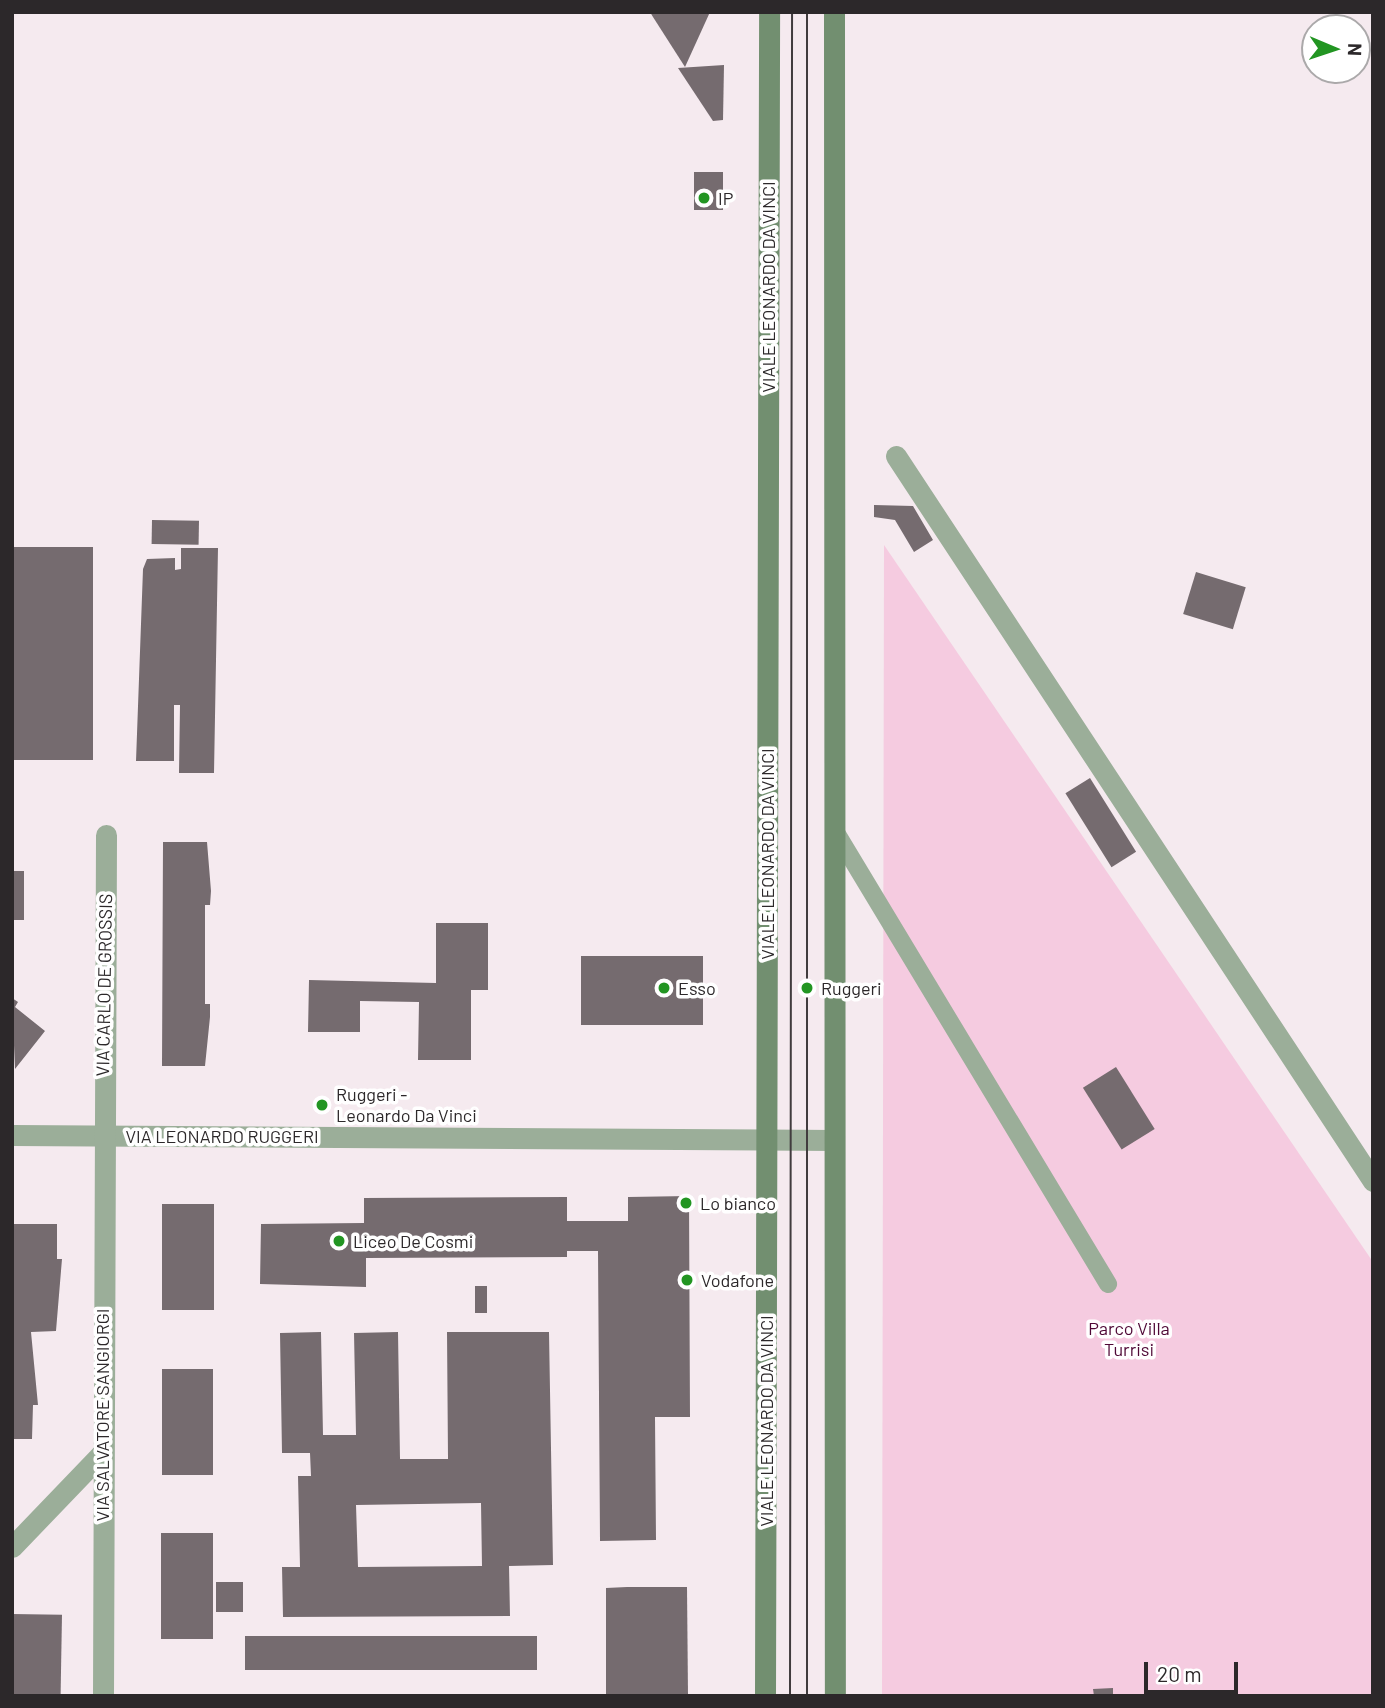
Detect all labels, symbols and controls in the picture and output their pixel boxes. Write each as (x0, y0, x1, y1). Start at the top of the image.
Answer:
north arrow (1301, 14, 1371, 84)
text: N (1344, 43, 1367, 56)
street label: VIALE LEONARDO DA VINCI (757, 181, 779, 393)
place label: IP (718, 187, 733, 209)
marker: IP (696, 190, 712, 206)
street label: VIALE LEONARDO DA VINCI (756, 748, 778, 960)
street label: VIA CARLO DE GROSSIS (92, 893, 116, 1077)
place label: Esso (678, 977, 716, 999)
place label: Ruggeri (821, 977, 882, 999)
marker: Esso (656, 980, 672, 996)
marker: Ruggeri (799, 980, 815, 996)
place label: Ruggeri - Leonardo Da Vinci (336, 1084, 477, 1126)
marker: Ruggeri - Leonardo Da Vinci (314, 1097, 330, 1113)
street label: VIA LEONARDO RUGGERI (125, 1125, 319, 1147)
place label: Lo bianco (700, 1192, 776, 1214)
marker: Lo bianco (678, 1195, 694, 1211)
place label: Liceo De Cosmi (353, 1230, 473, 1252)
marker: Liceo De Cosmi (331, 1233, 347, 1249)
place label: Vodafone (701, 1269, 774, 1291)
marker: Vodafone (679, 1272, 695, 1288)
street label: VIA SALVATORE SANGIORGI (91, 1309, 113, 1521)
street label: VIALE LEONARDO DA VINCI (755, 1315, 777, 1527)
park label: Parco Villa Turrisi (1088, 1318, 1170, 1360)
scale bar (1147, 1648, 1242, 1692)
text: 20 m (1157, 1661, 1202, 1686)

